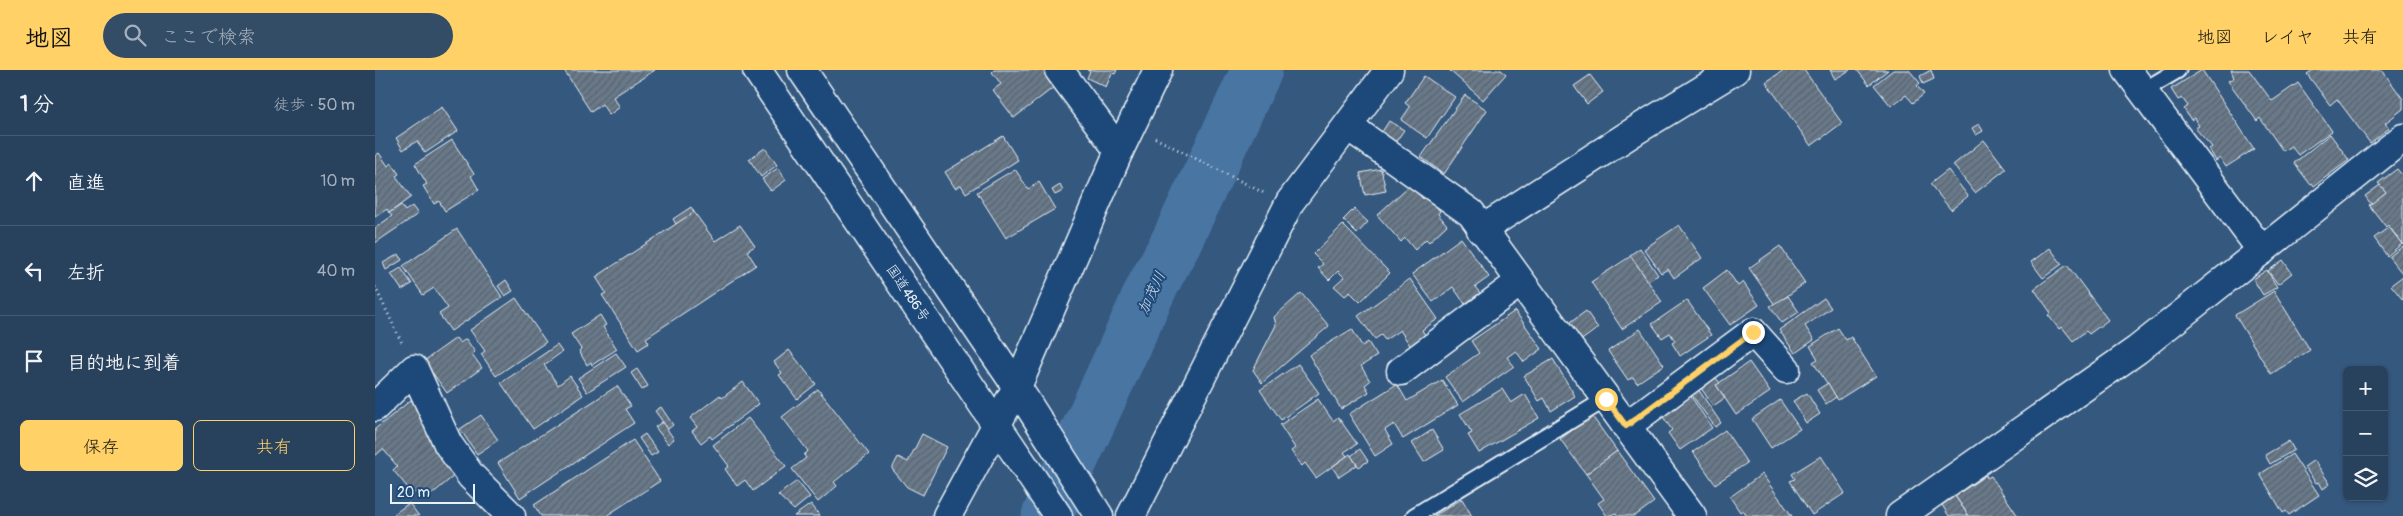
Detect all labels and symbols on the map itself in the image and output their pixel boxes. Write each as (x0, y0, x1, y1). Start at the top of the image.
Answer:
street label: 国道486号 (883, 261, 933, 325)
water label: 加茂川 (1134, 269, 1170, 317)
route end (1742, 321, 1765, 344)
route start (1595, 388, 1618, 411)
scale bar (390, 481, 475, 504)

